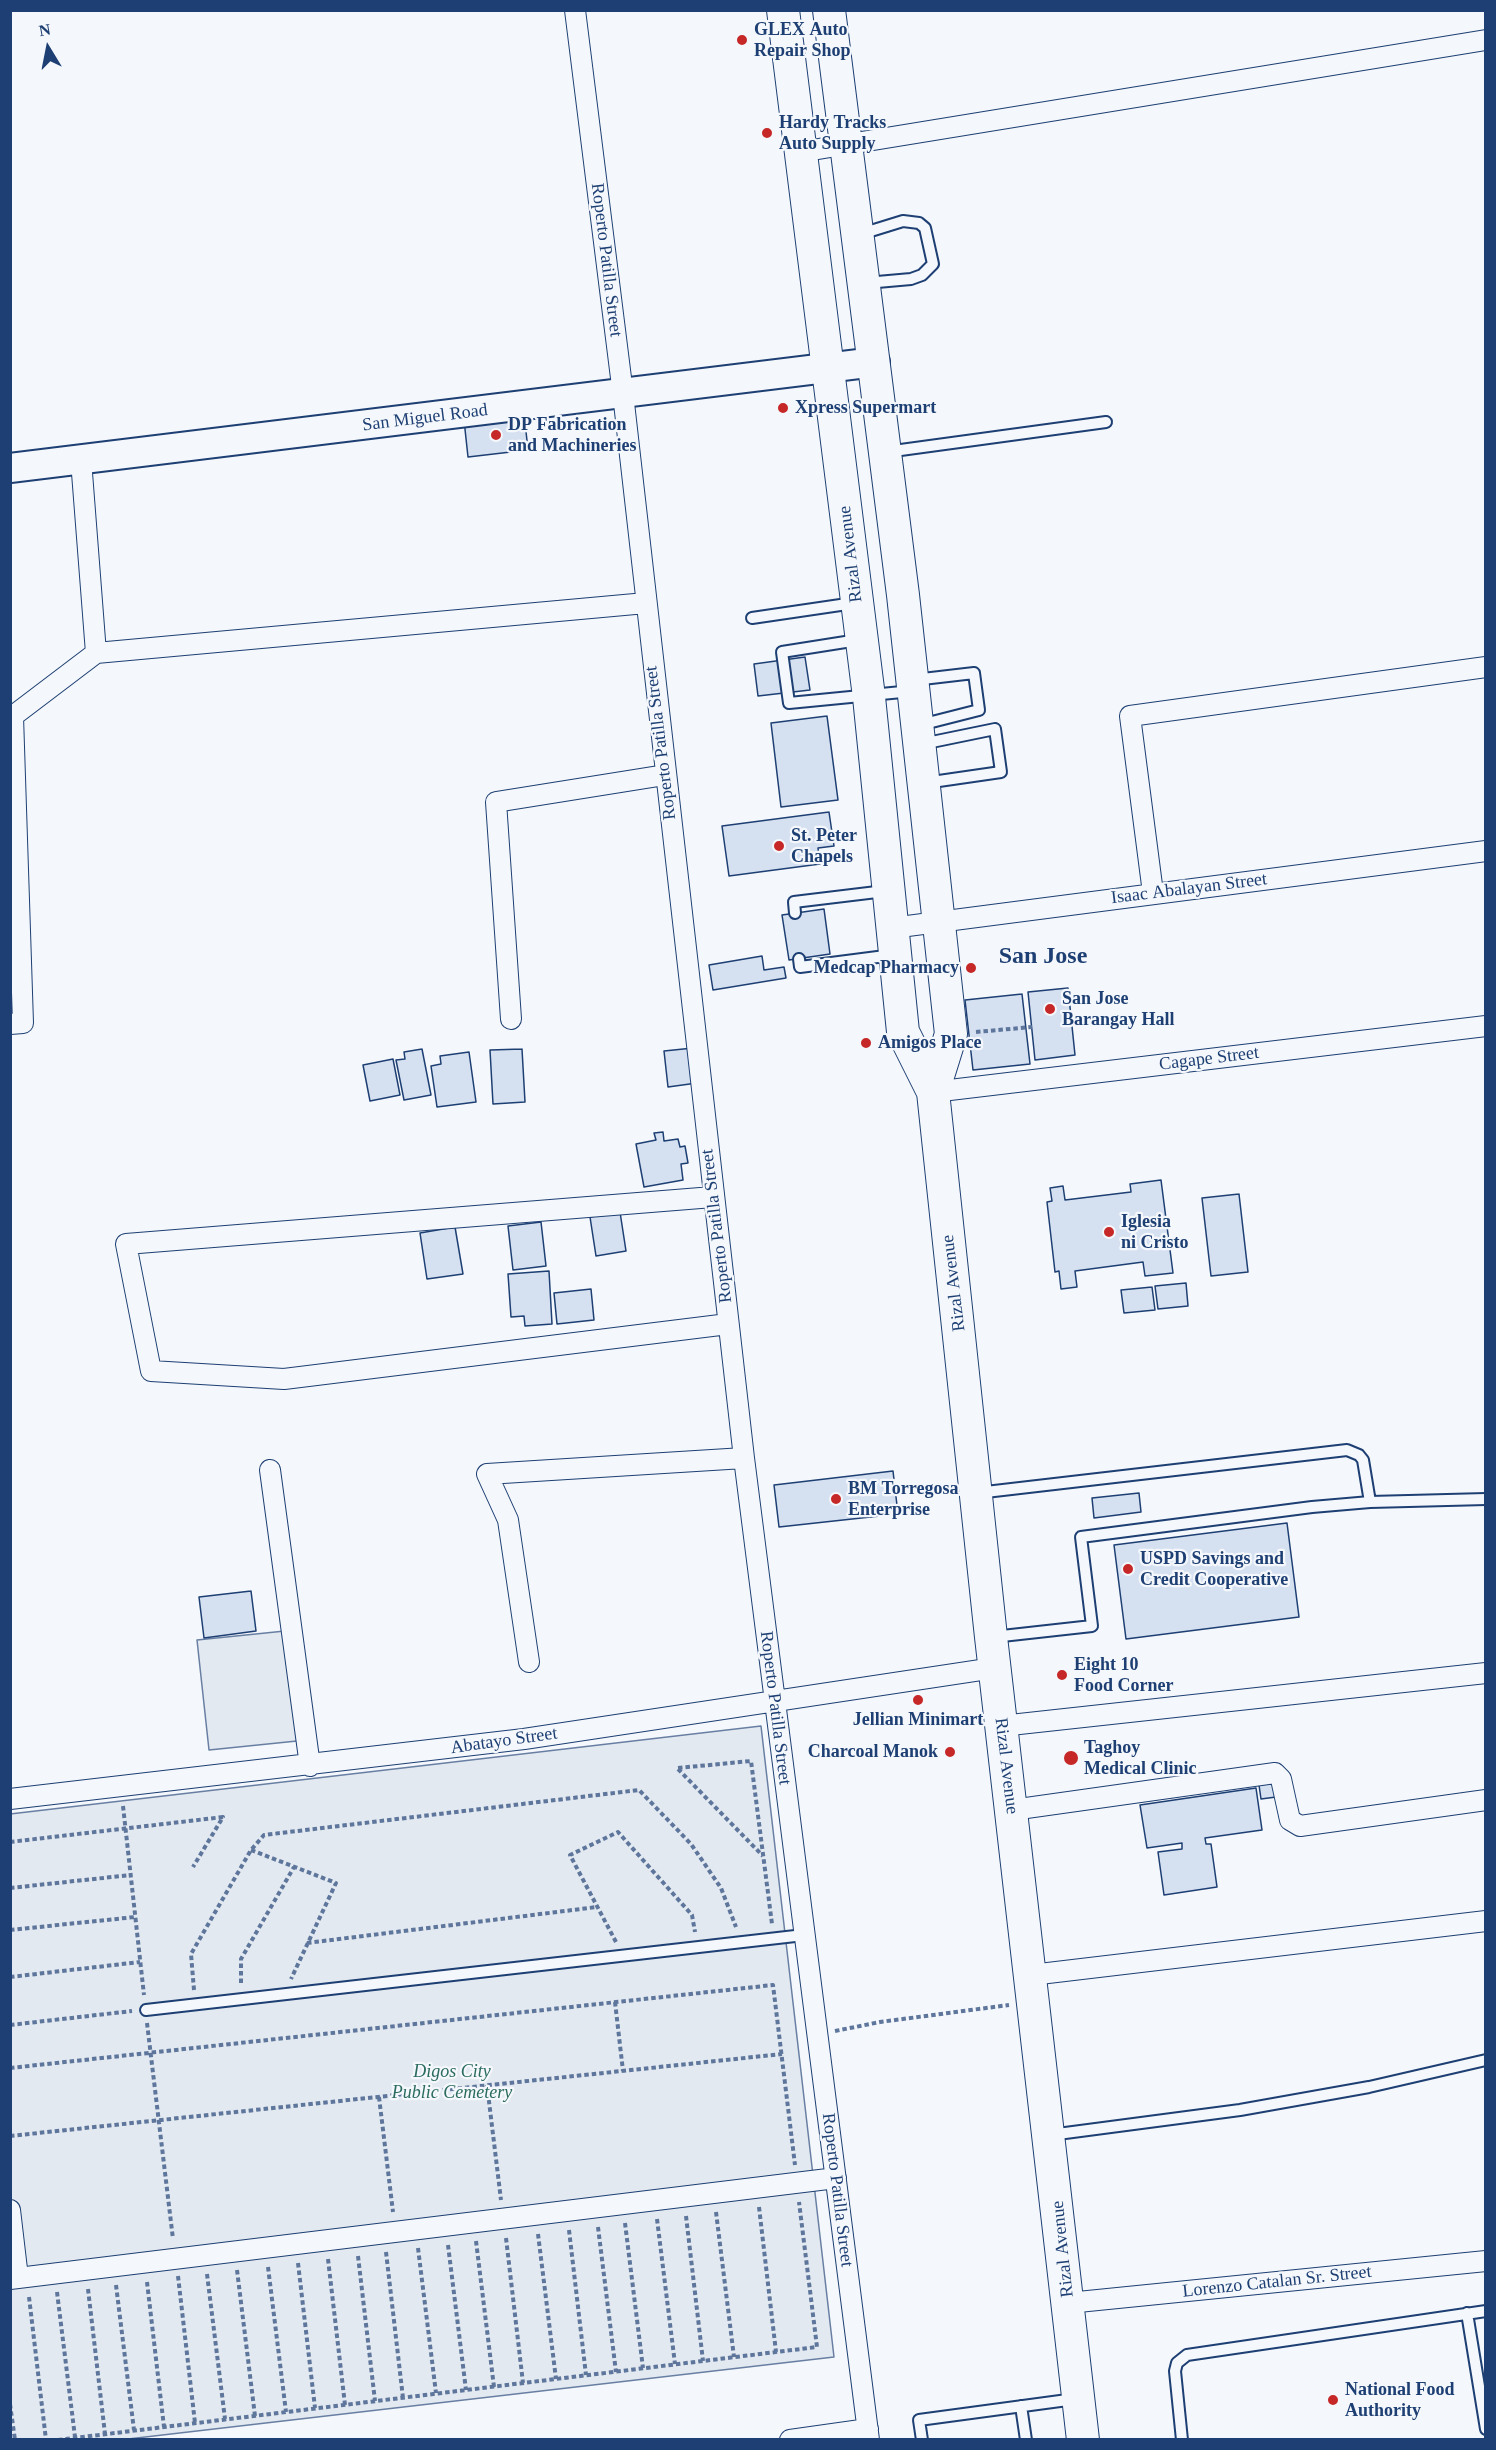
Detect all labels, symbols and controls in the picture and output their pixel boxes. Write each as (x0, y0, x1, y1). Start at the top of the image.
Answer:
north arrow (18, 18, 78, 78)
place label: GLEX Auto Repair Shop (754, 19, 851, 62)
text: N (38, 20, 52, 39)
marker: GLEX Auto Repair Shop (735, 33, 749, 47)
place label: Hardy Tracks Auto Supply (779, 112, 886, 154)
marker: Hardy Tracks Auto Supply (760, 126, 774, 140)
street label: Roperto Patilla Street (586, 182, 626, 338)
place label: Xpress Supermart (795, 397, 936, 419)
street label: San Miguel Road (361, 400, 489, 436)
marker: Xpress Supermart (776, 401, 790, 415)
place label: DP Fabrication and Machineries (508, 414, 636, 456)
marker: DP Fabrication and Machineries (489, 428, 503, 442)
street label: Rizal Avenue (834, 504, 868, 604)
street label: Roperto Patilla Street (641, 665, 681, 821)
place label: St. Peter Chapels (791, 825, 857, 868)
marker: St. Peter Chapels (772, 839, 786, 853)
street label: Isaac Abalayan Street (1110, 869, 1268, 909)
district label: San Jose (999, 943, 1087, 971)
place label: Medcap Pharmacy (814, 957, 959, 979)
marker: Medcap Pharmacy (964, 961, 978, 975)
place label: San Jose Barangay Hall (1062, 988, 1175, 1030)
marker: San Jose Barangay Hall (1043, 1002, 1057, 1016)
place label: Amigos Place (878, 1032, 981, 1054)
marker: Amigos Place (859, 1036, 873, 1050)
street label: Cagape Street (1158, 1042, 1260, 1076)
street label: Roperto Patilla Street (697, 1148, 737, 1304)
place label: Iglesia ni Cristo (1121, 1211, 1188, 1254)
marker: Iglesia ni Cristo (1102, 1225, 1116, 1239)
street label: Rizal Avenue (937, 1233, 971, 1333)
place label: BM Torregosa Enterprise (848, 1478, 958, 1520)
marker: BM Torregosa Enterprise (829, 1492, 843, 1506)
place label: USPD Savings and Credit Cooperative (1140, 1548, 1288, 1590)
marker: USPD Savings and Credit Cooperative (1121, 1562, 1135, 1576)
street label: Roperto Patilla Street (755, 1630, 795, 1786)
place label: Eight 10 Food Corner (1074, 1654, 1173, 1696)
marker: Eight 10 Food Corner (1055, 1668, 1069, 1682)
marker: Jellian Minimart (911, 1693, 925, 1707)
place label: Jellian Minimart (853, 1709, 983, 1731)
street label: Rizal Avenue (989, 1716, 1023, 1816)
street label: Abatayo Street (449, 1723, 559, 1759)
place label: Taghoy Medical Clinic (1084, 1737, 1196, 1780)
place label: Charcoal Manok (808, 1741, 938, 1763)
marker: Charcoal Manok (943, 1745, 957, 1759)
marker: Taghoy Medical Clinic (1062, 1749, 1080, 1767)
park label: Digos City Public Cemetery (392, 2061, 512, 2104)
street label: Roperto Patilla Street (817, 2112, 857, 2268)
street label: Rizal Avenue (1047, 2200, 1079, 2298)
street label: Lorenzo Catalan Sr. Street (1181, 2261, 1373, 2303)
place label: National Food Authority (1345, 2379, 1455, 2422)
marker: National Food Authority (1326, 2393, 1340, 2407)

